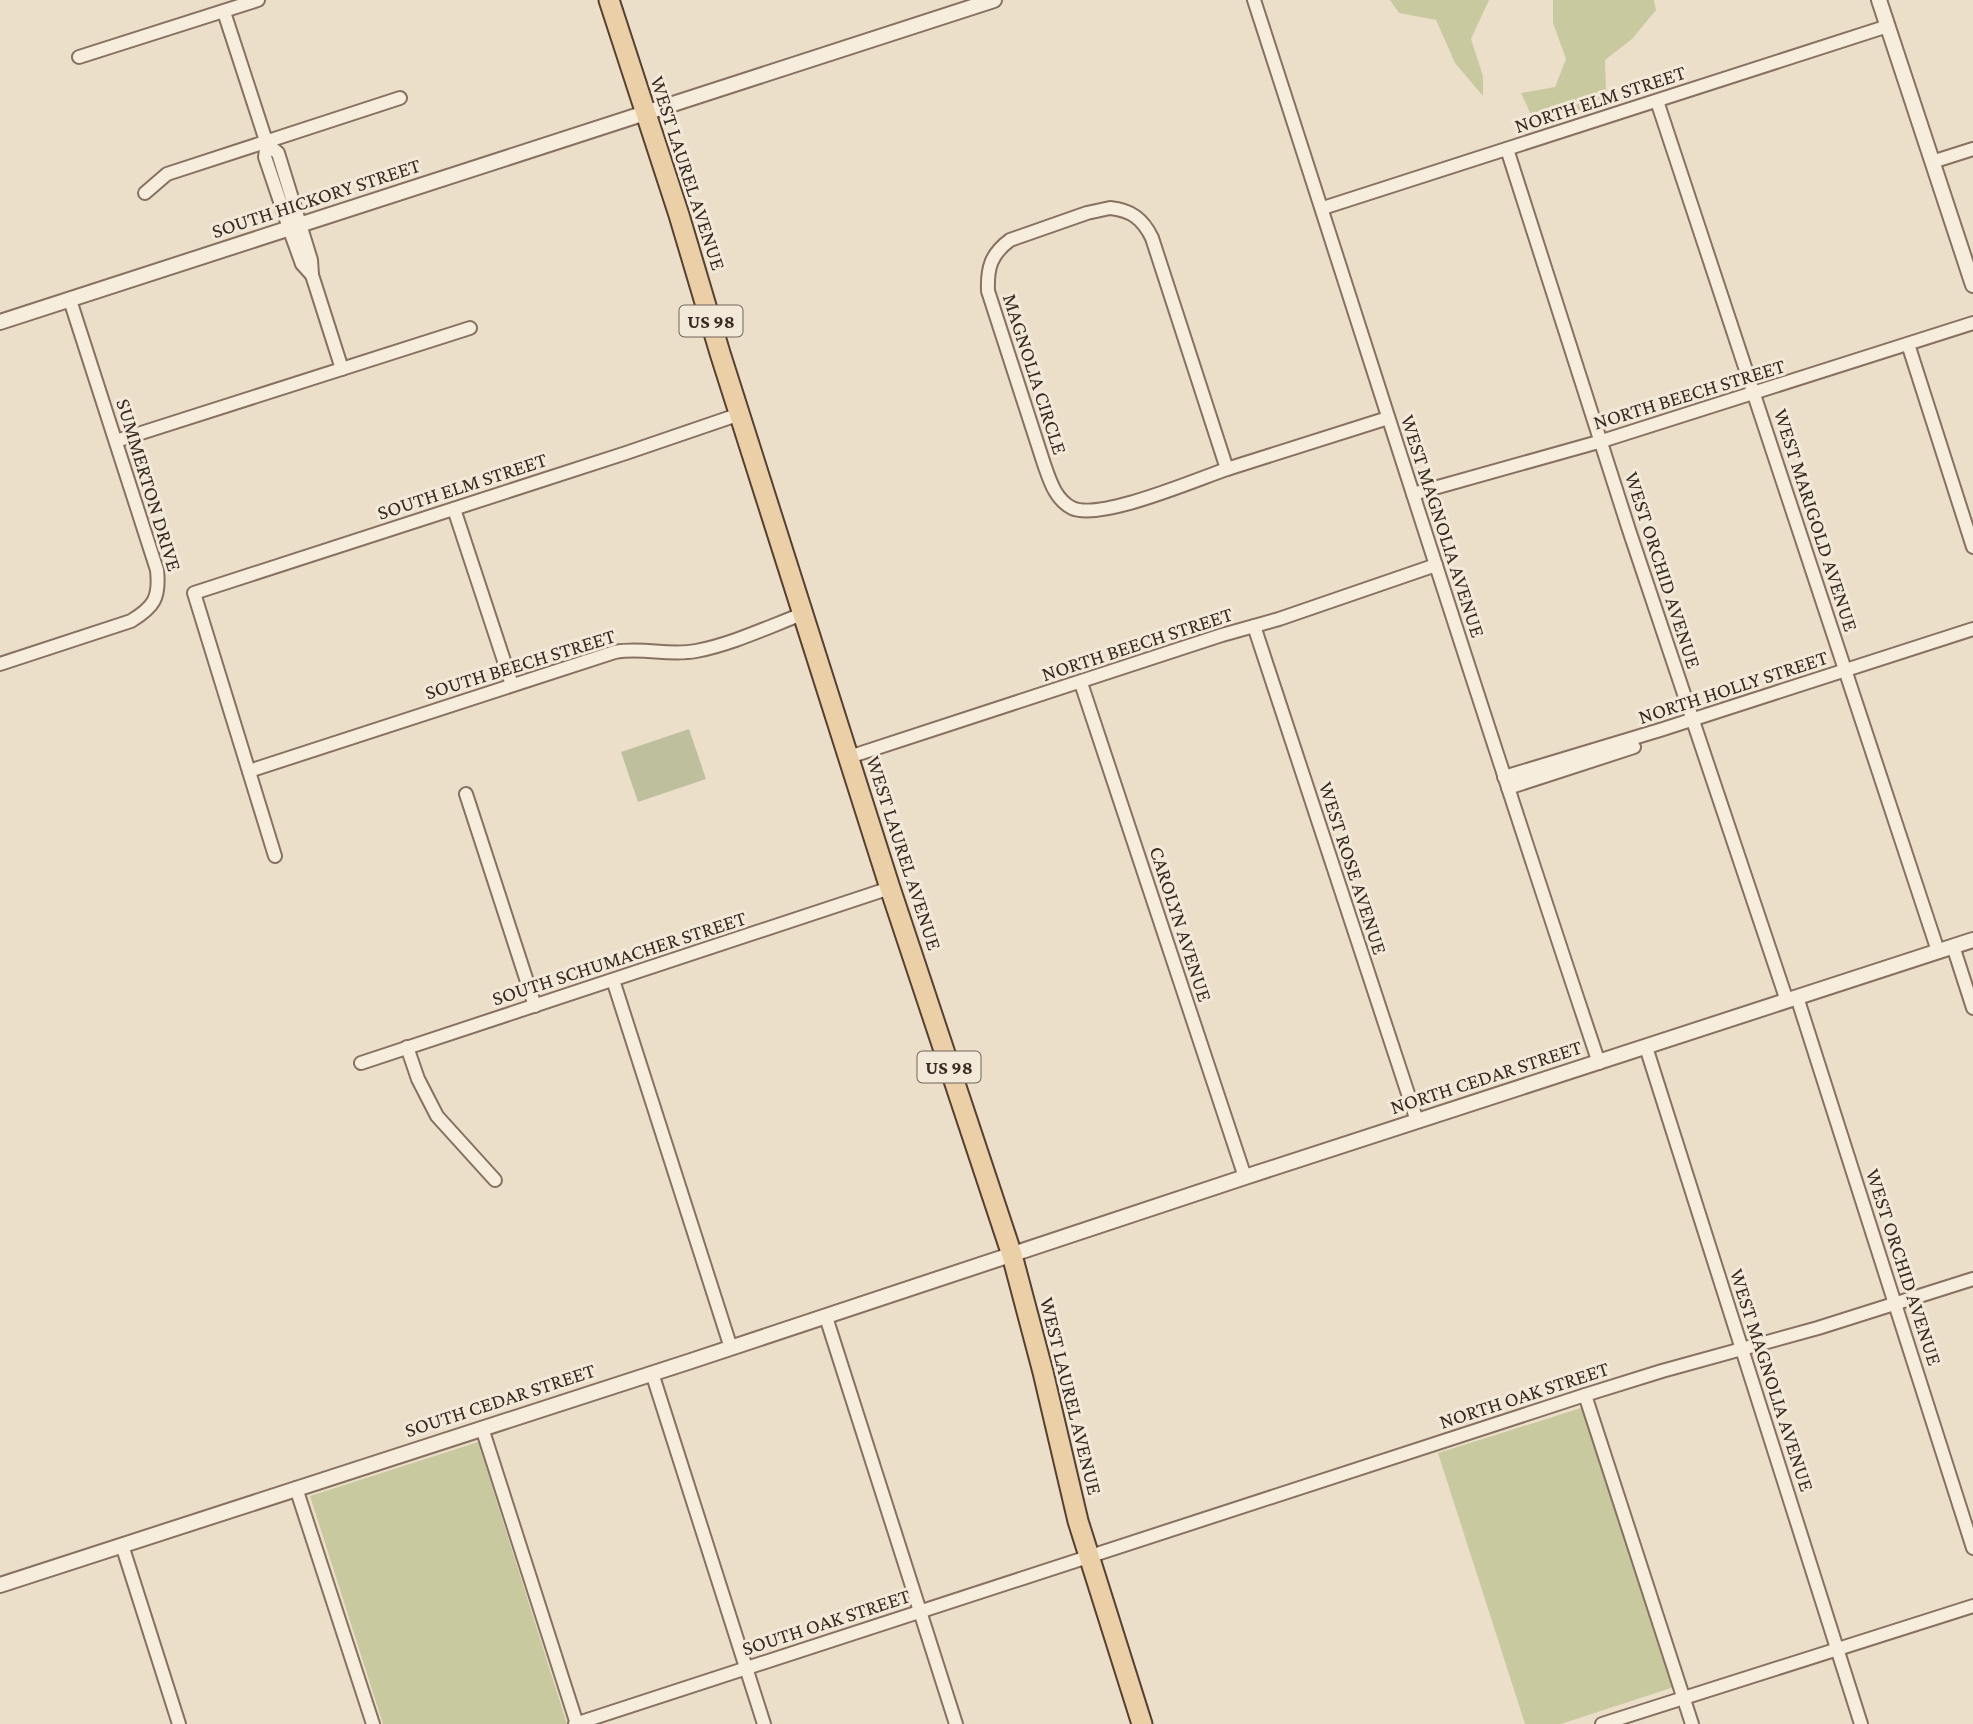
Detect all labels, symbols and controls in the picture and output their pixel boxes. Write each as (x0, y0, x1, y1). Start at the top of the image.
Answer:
street label: NORTH ELM STREET (1511, 60, 1689, 138)
street label: WEST LAUREL AVENUE (645, 73, 731, 273)
street label: SOUTH HICKORY STREET (209, 153, 424, 243)
street label: MAGNOLIA CIRCLE (998, 291, 1072, 457)
road number: US 98 (680, 306, 742, 336)
street label: NORTH BEECH STREET (1590, 353, 1788, 435)
street label: SUMMERTON DRIVE (111, 396, 187, 574)
street label: WEST MARIGOLD AVENUE (1769, 406, 1863, 634)
street label: WEST MAGNOLIA AVENUE (1396, 412, 1490, 640)
street label: SOUTH ELM STREET (374, 447, 550, 525)
street label: WEST ORCHID AVENUE (1620, 469, 1706, 671)
street label: NORTH BEECH STREET (1038, 602, 1236, 686)
street label: SOUTH BEECH STREET (422, 623, 619, 704)
street label: NORTH HOLLY STREET (1635, 645, 1831, 729)
street label: WEST LAUREL AVENUE (861, 753, 947, 953)
street label: WEST ROSE AVENUE (1314, 779, 1392, 957)
street label: CAROLYN AVENUE (1145, 843, 1217, 1005)
street label: SOUTH SCHUMACHER STREET (489, 905, 750, 1010)
street label: NORTH CEDAR STREET (1387, 1034, 1586, 1119)
road number: US 98 (918, 1051, 981, 1082)
street label: WEST ORCHID AVENUE (1861, 1166, 1947, 1368)
street label: WEST MAGNOLIA AVENUE (1725, 1266, 1819, 1494)
street label: WEST LAUREL AVENUE (1035, 1295, 1107, 1497)
street label: NORTH OAK STREET (1436, 1356, 1612, 1434)
street label: SOUTH CEDAR STREET (402, 1358, 599, 1442)
street label: SOUTH OAK STREET (739, 1583, 914, 1661)

